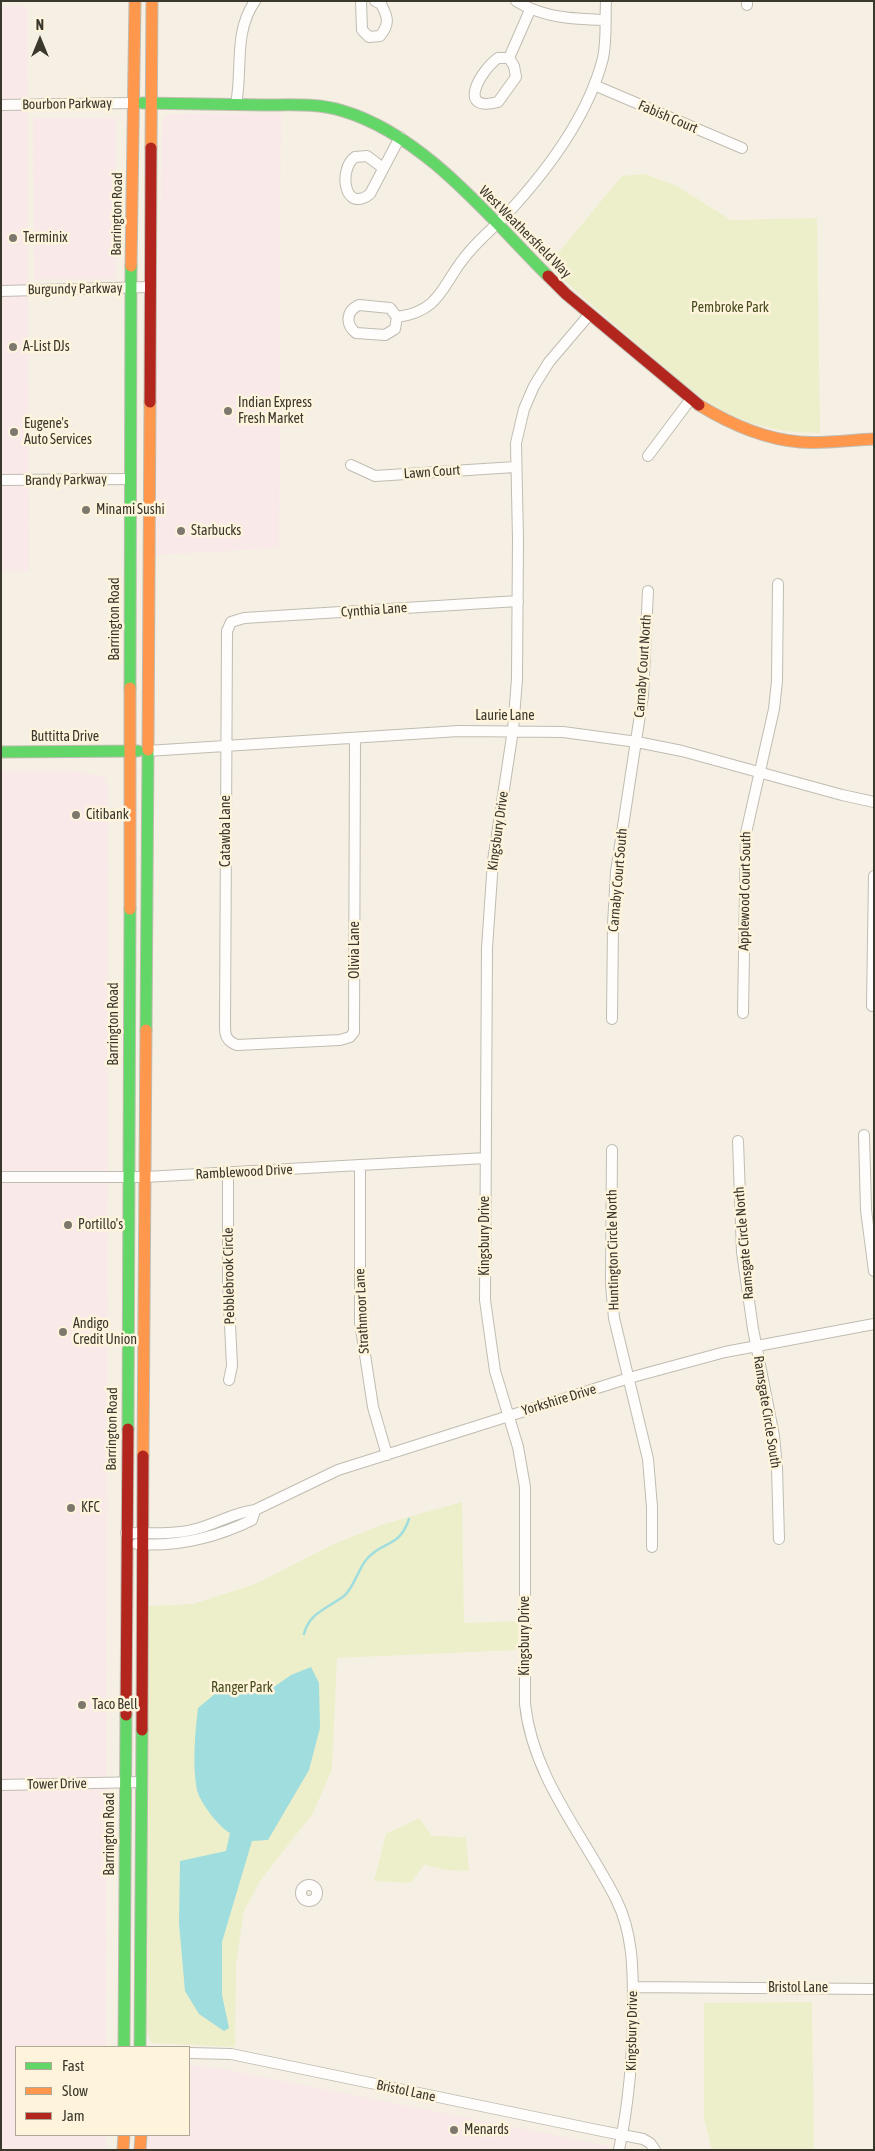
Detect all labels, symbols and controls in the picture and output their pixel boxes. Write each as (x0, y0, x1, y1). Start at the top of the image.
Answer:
north arrow (15, 15, 65, 65)
text: N (36, 17, 44, 33)
street label: Bourbon Parkway (22, 95, 112, 113)
street label: Fabish Court (636, 97, 700, 137)
street label: Barrington Road (108, 172, 126, 256)
street label: West Weathersfield Way (475, 182, 575, 282)
place label: Terminix (23, 230, 68, 246)
marker: Terminix (7, 232, 19, 244)
street label: Burgundy Parkway (27, 280, 123, 298)
park label: Pembroke Park (691, 300, 769, 316)
place label: A-List DJs (23, 339, 70, 355)
marker: A-List DJs (7, 341, 19, 353)
place label: Indian Express Fresh Market (238, 395, 312, 428)
marker: Indian Express Fresh Market (222, 405, 234, 417)
place label: Eugene's Auto Services (24, 416, 92, 448)
marker: Eugene's Auto Services (8, 426, 20, 438)
street label: Lawn Court (403, 462, 461, 482)
street label: Brandy Parkway (25, 471, 107, 489)
place label: Minami Sushi (96, 502, 165, 518)
marker: Minami Sushi (80, 504, 92, 516)
place label: Starbucks (191, 523, 241, 539)
marker: Starbucks (175, 525, 187, 537)
street label: Barrington Road (107, 577, 123, 661)
street label: Cynthia Lane (340, 599, 408, 621)
street label: Carnaby Court North (631, 614, 655, 718)
street label: Laurie Lane (475, 708, 535, 724)
street label: Buttitta Drive (31, 729, 99, 745)
street label: Kingsbury Drive (484, 790, 512, 872)
street label: Catawba Lane (218, 795, 234, 867)
place label: Citibank (86, 807, 129, 823)
marker: Citibank (70, 809, 82, 821)
street label: Carnaby Court South (605, 827, 631, 933)
street label: Applewood Court South (736, 831, 754, 951)
street label: Olivia Lane (347, 921, 363, 979)
street label: Barrington Road (106, 982, 122, 1066)
street label: Ramblewood Drive (195, 1161, 293, 1183)
street label: Ramsgate Circle North (731, 1186, 757, 1300)
street label: Huntington Circle North (604, 1189, 622, 1311)
street label: Kingsbury Drive (477, 1196, 493, 1276)
place label: Portillo's (78, 1217, 123, 1233)
marker: Portillo's (62, 1219, 74, 1231)
street label: Pebblebrook Circle (220, 1227, 238, 1325)
street label: Strathmoor Lane (351, 1268, 373, 1354)
place label: Andigo Credit Union (73, 1316, 137, 1348)
marker: Andigo Credit Union (57, 1326, 69, 1338)
street label: Ramsgate Circle South (750, 1355, 784, 1469)
street label: Yorkshire Drive (520, 1381, 598, 1419)
street label: Barrington Road (103, 1387, 121, 1471)
place label: KFC (81, 1500, 100, 1516)
marker: KFC (65, 1502, 77, 1514)
street label: Kingsbury Drive (517, 1596, 533, 1676)
park label: Ranger Park (211, 1680, 273, 1696)
place label: Taco Bell (92, 1697, 138, 1713)
marker: Taco Bell (76, 1699, 88, 1711)
street label: Tower Drive (27, 1775, 87, 1793)
street label: Barrington Road (102, 1792, 118, 1876)
street label: Bristol Lane (768, 1980, 828, 1996)
street label: Kingsbury Drive (623, 1991, 641, 2071)
legend (15, 2046, 190, 2136)
text: Fast (62, 2057, 84, 2074)
street label: Bristol Lane (375, 2077, 437, 2105)
text: Slow (62, 2082, 88, 2099)
text: Jam (62, 2107, 85, 2124)
place label: Menards (464, 2122, 509, 2138)
marker: Menards (448, 2124, 460, 2136)

